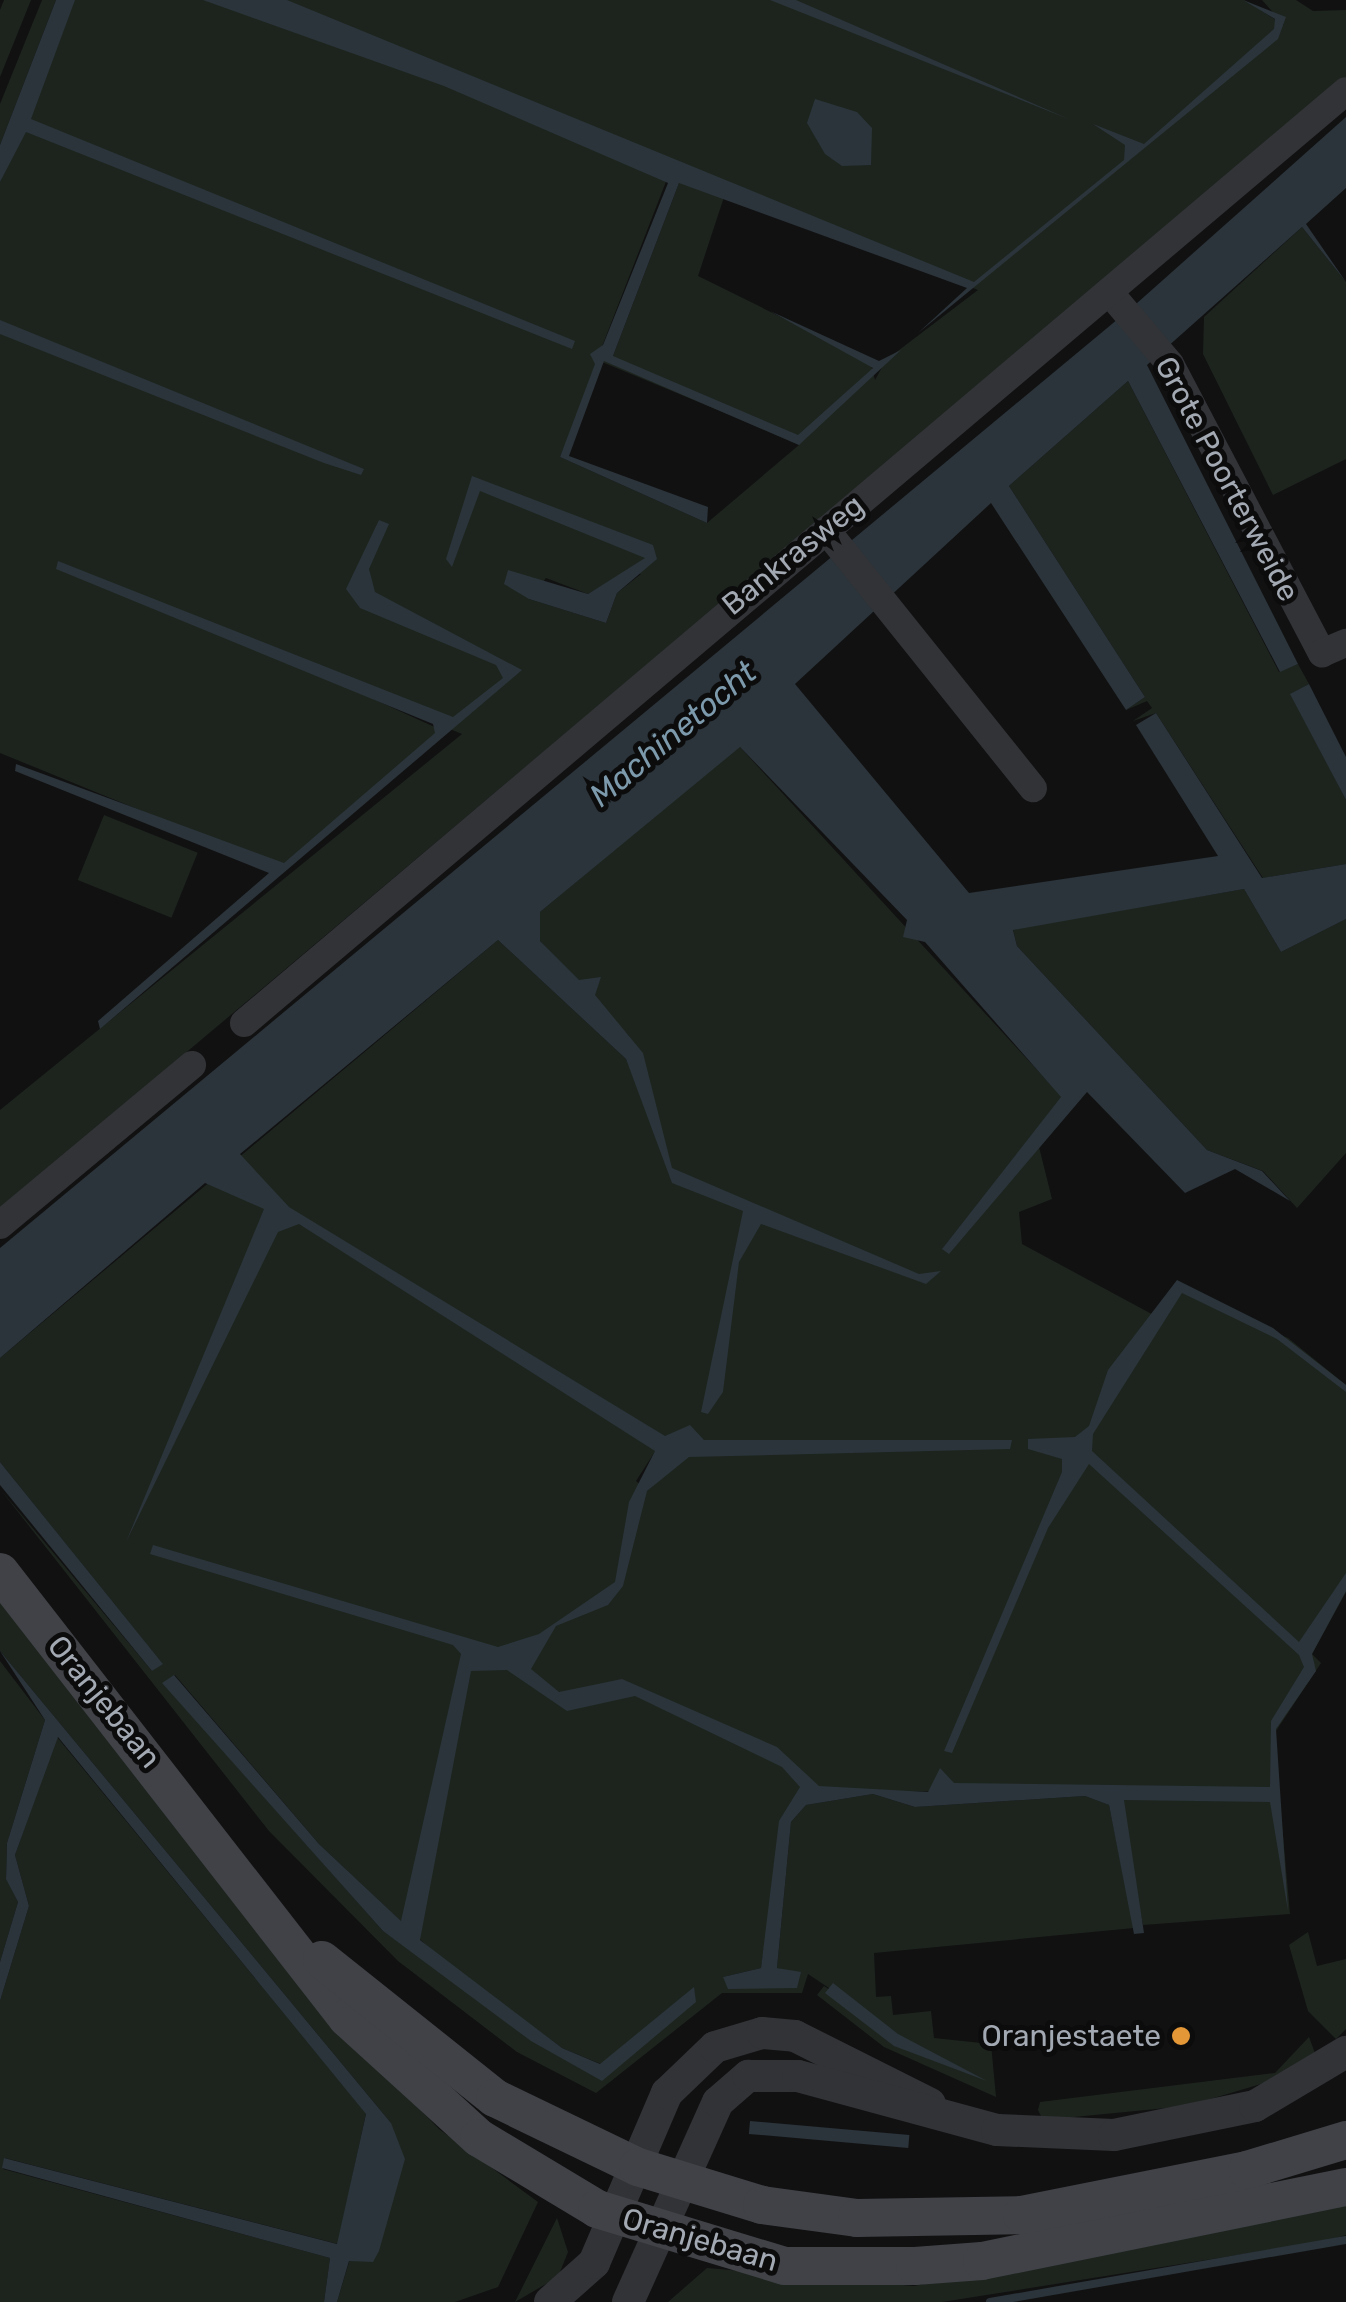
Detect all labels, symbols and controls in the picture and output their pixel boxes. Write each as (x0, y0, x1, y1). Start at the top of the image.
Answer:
street label: Grote Poorterweide (1147, 351, 1307, 607)
street label: Bankrasweg (715, 487, 871, 623)
water label: Machinetocht (582, 653, 764, 815)
street label: Oranjebaan (40, 1629, 168, 1775)
place label: Oranjestaete (982, 2018, 1161, 2054)
marker: Oranjestaete (1170, 2025, 1192, 2047)
street label: Oranjebaan (618, 2201, 782, 2279)

